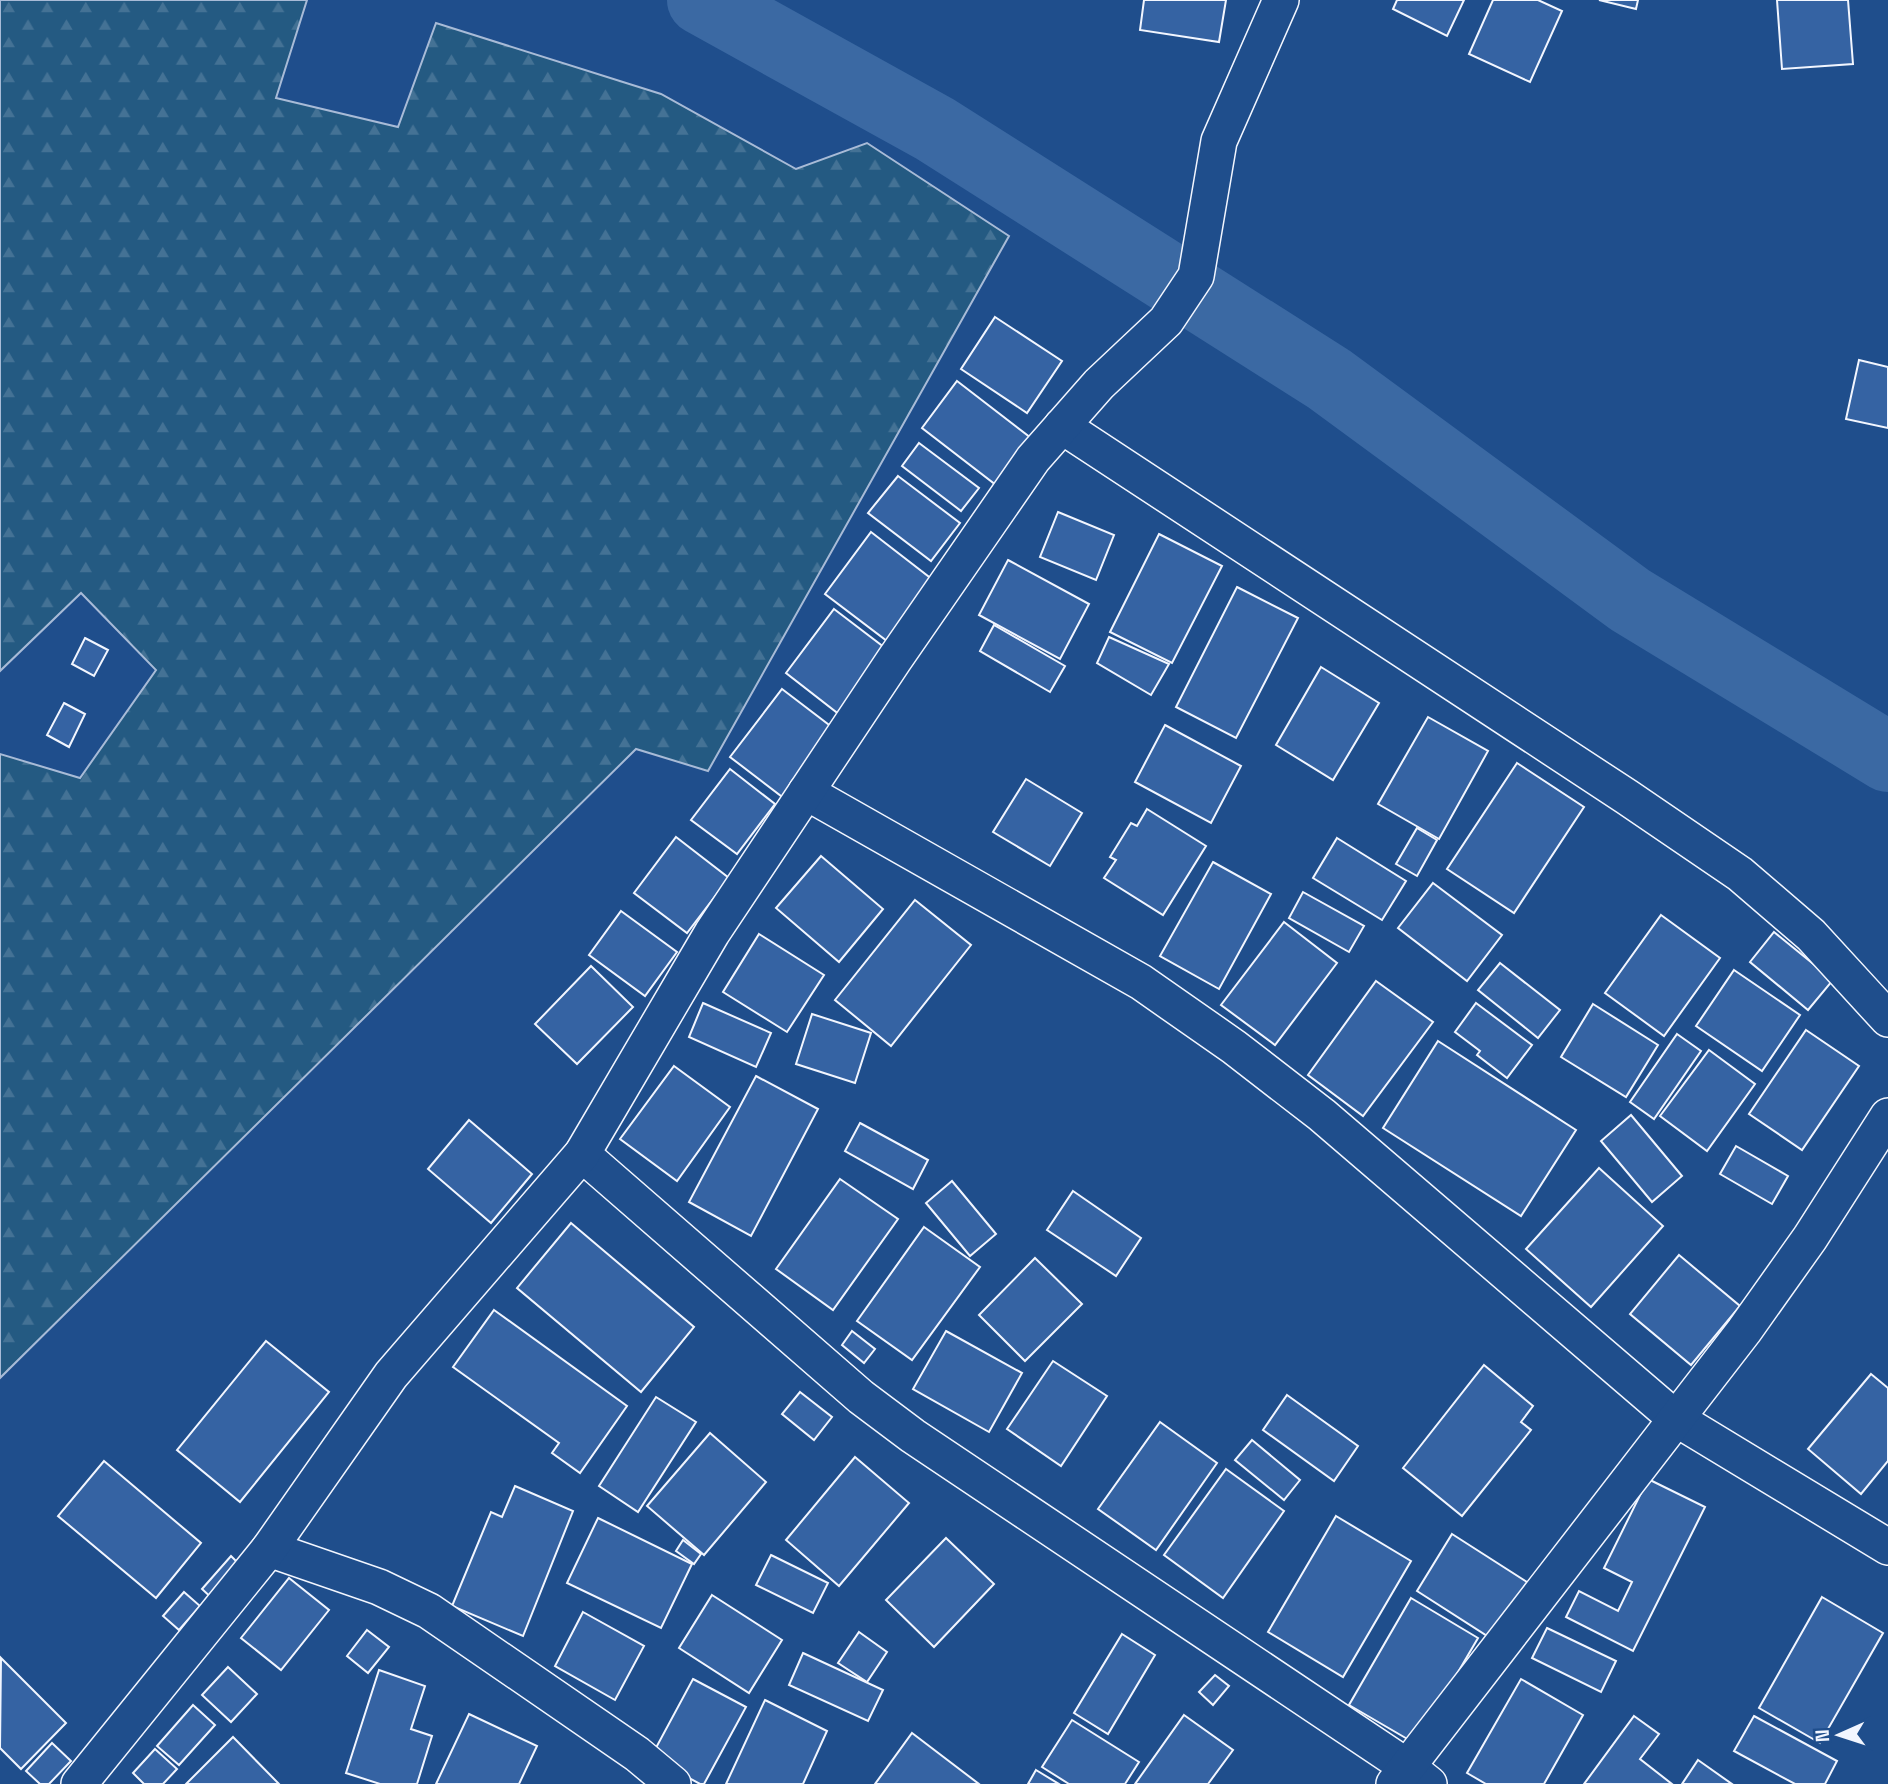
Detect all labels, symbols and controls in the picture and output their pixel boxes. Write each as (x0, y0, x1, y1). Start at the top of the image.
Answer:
north arrow (1804, 1700, 1874, 1770)
text: N (1810, 1729, 1835, 1743)

